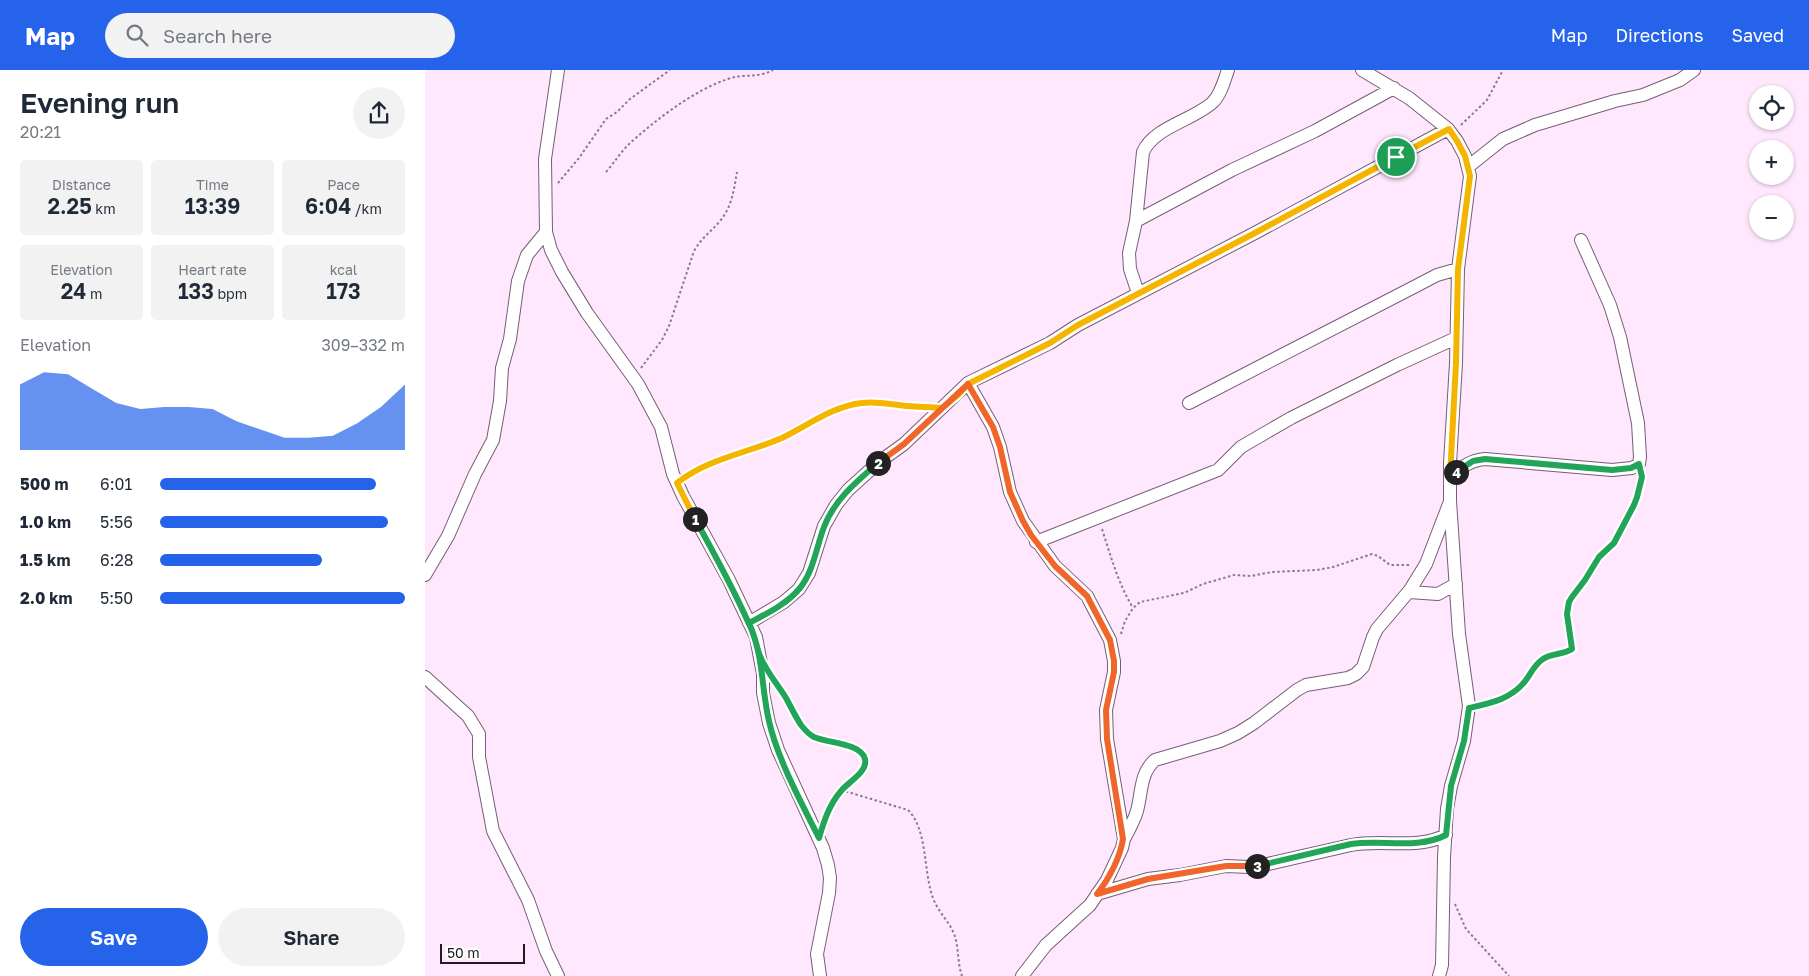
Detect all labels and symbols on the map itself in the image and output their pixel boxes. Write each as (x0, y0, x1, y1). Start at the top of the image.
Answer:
pin (1375, 136, 1417, 178)
pin: 2 (865, 450, 891, 476)
pin: 4 (1443, 460, 1469, 484)
pin: 1 (683, 506, 707, 532)
pin: 3 (1245, 854, 1269, 878)
scale bar (440, 941, 525, 964)

